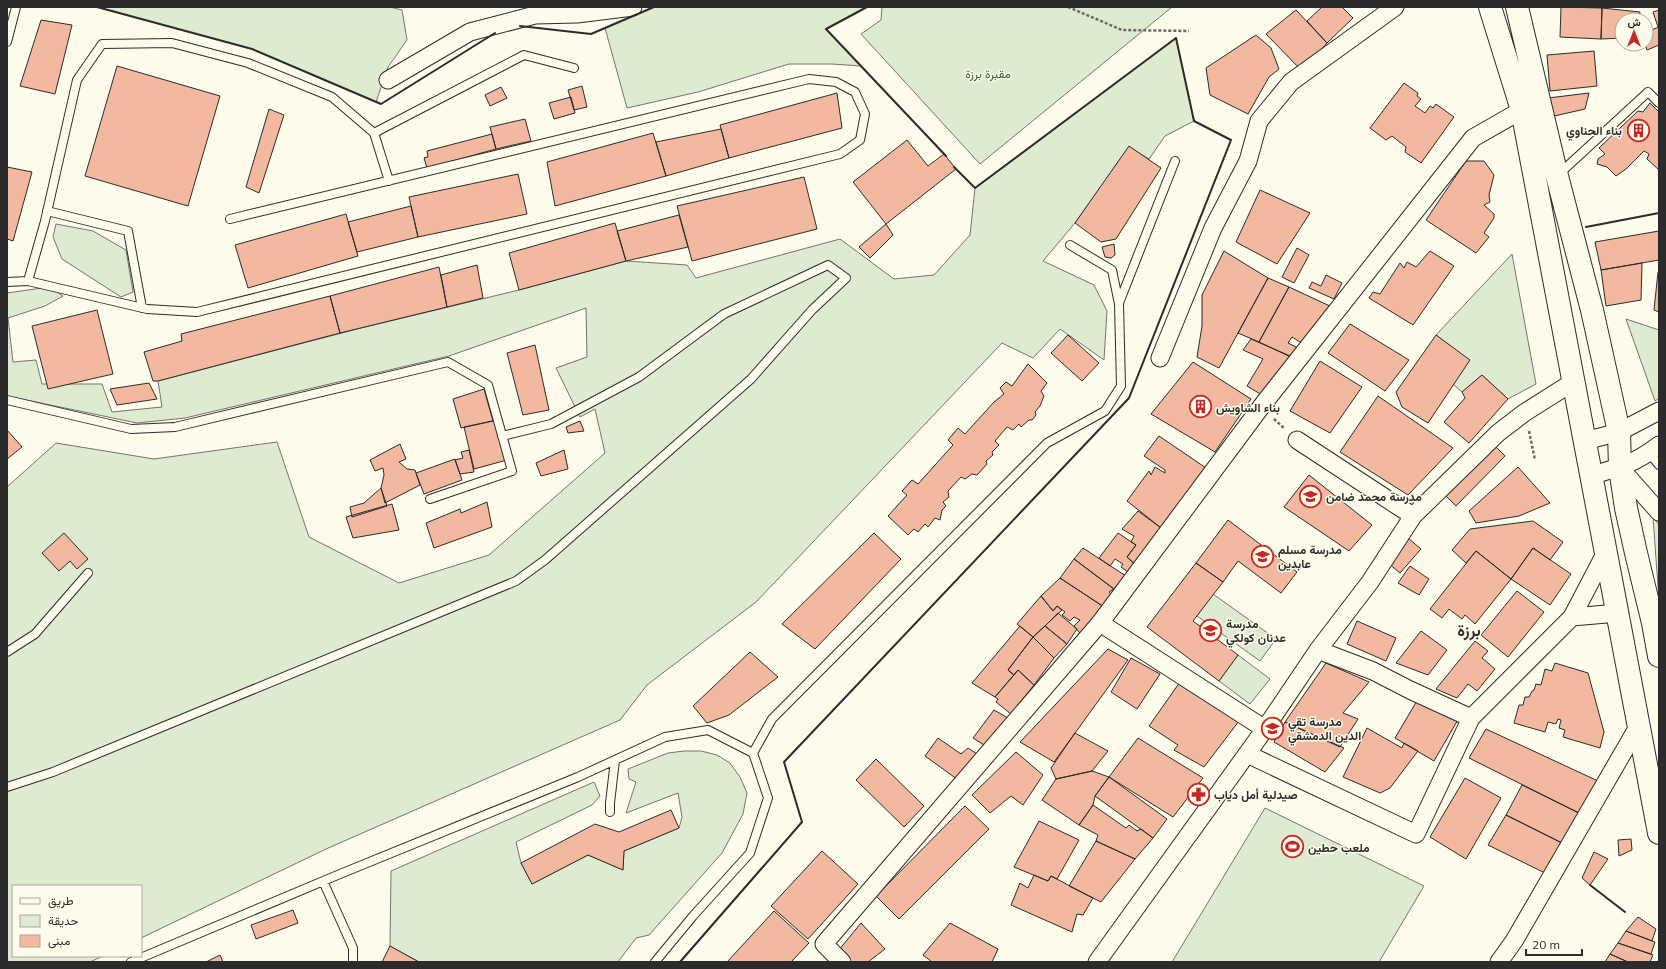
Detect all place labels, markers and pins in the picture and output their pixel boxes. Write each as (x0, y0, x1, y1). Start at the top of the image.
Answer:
building icon: بناء الحناوي (1625, 117, 1651, 143)
place label: بناء الحناوي (1566, 123, 1622, 141)
building icon: بناء الشاويش (1188, 394, 1214, 420)
place label: بناء الشاويش (1216, 400, 1280, 416)
school or university icon: مدرسة محمد ضامن (1297, 483, 1323, 509)
place label: مدرسة محمد ضامن (1326, 489, 1422, 505)
place label: مدرسة مسلم عابدين (1278, 542, 1342, 571)
school or university icon: مدرسة مسلم عابدين (1249, 543, 1275, 569)
place label: مدرسة عدنان كولكي (1226, 616, 1286, 648)
school or university icon: مدرسة عدنان كولكي (1198, 617, 1224, 643)
place label: مدرسة تقي الدين الدمشقي (1288, 714, 1361, 746)
school or university icon: مدرسة تقي الدين الدمشقي (1259, 715, 1285, 741)
pharmacy icon: صيدلية أمل دياب (1185, 781, 1211, 807)
place label: صيدلية أمل دياب (1214, 787, 1298, 802)
sports icon: ملعب حطين (1280, 834, 1306, 860)
place label: ملعب حطين (1308, 840, 1370, 855)

